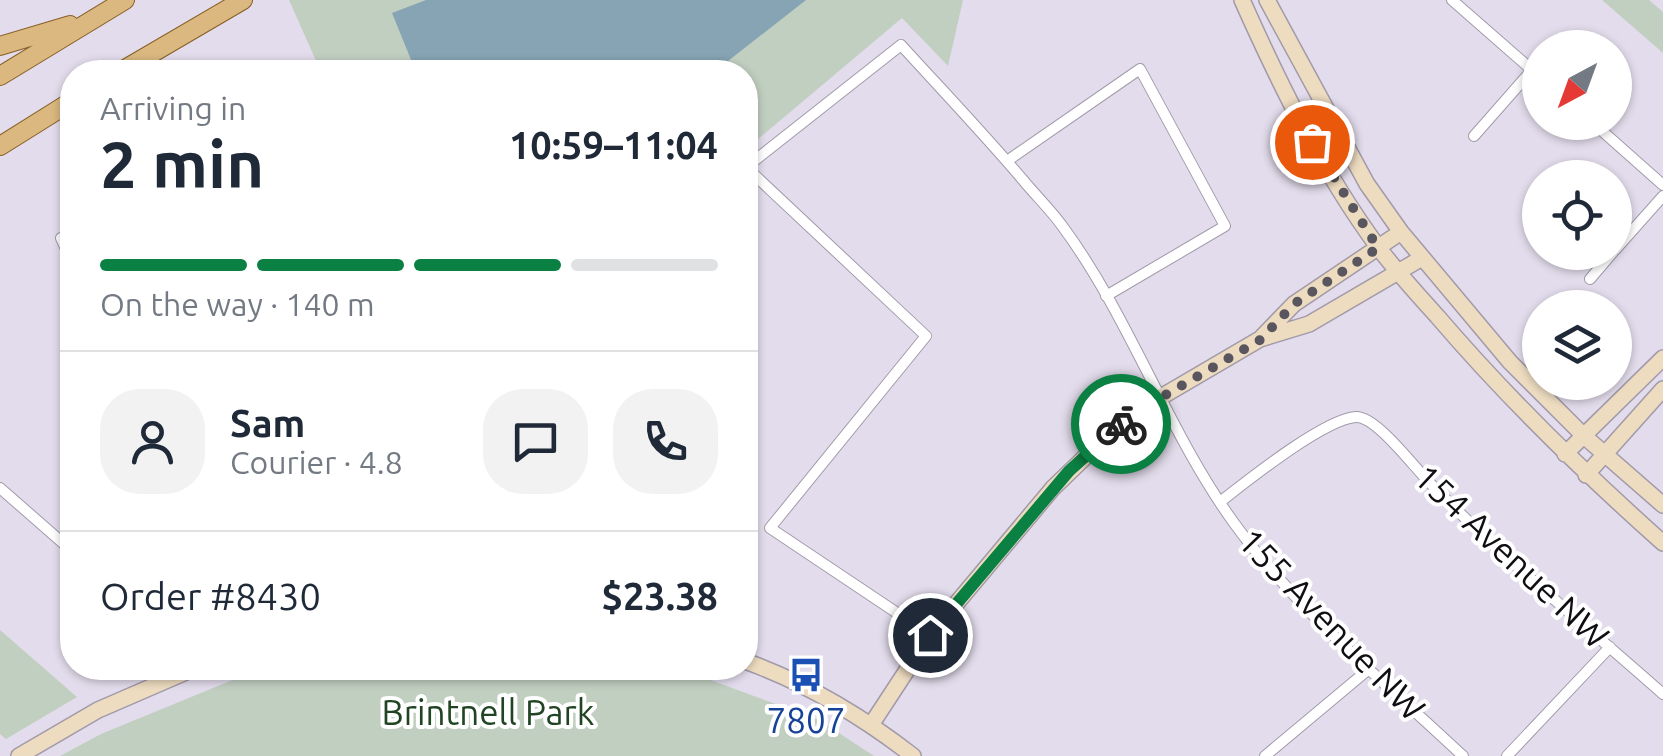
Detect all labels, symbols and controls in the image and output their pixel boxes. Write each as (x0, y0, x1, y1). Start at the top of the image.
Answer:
north arrow (1522, 30, 1632, 140)
map controls (1522, 30, 1632, 400)
text: Arriving in (100, 90, 246, 126)
pin (1270, 100, 1355, 185)
icon: bag (1285, 115, 1340, 170)
text: 10:59–11:04 (509, 124, 718, 166)
text: 2 min (100, 127, 264, 200)
button: locate (1522, 160, 1632, 270)
text: On the way · 140 m (100, 286, 375, 322)
button: layers (1522, 290, 1632, 400)
courier (1071, 374, 1171, 474)
button: person (100, 389, 205, 494)
button: chat (483, 389, 588, 494)
button: phone (613, 389, 718, 494)
icon: bike (1094, 397, 1149, 452)
text: Sam (230, 402, 305, 444)
text: Courier · 4.8 (230, 444, 403, 480)
street label: 154 Avenue NW (1407, 456, 1617, 656)
street label: 155 Avenue NW (1231, 520, 1433, 728)
text: Order #8430 (100, 575, 321, 617)
text: $23.38 (601, 575, 718, 617)
pin (888, 593, 973, 678)
icon: home (903, 608, 958, 663)
bus stop icon: 7807 (787, 656, 825, 694)
park label: Brintnell Park (382, 692, 595, 732)
place label: 7807 (767, 700, 845, 740)

